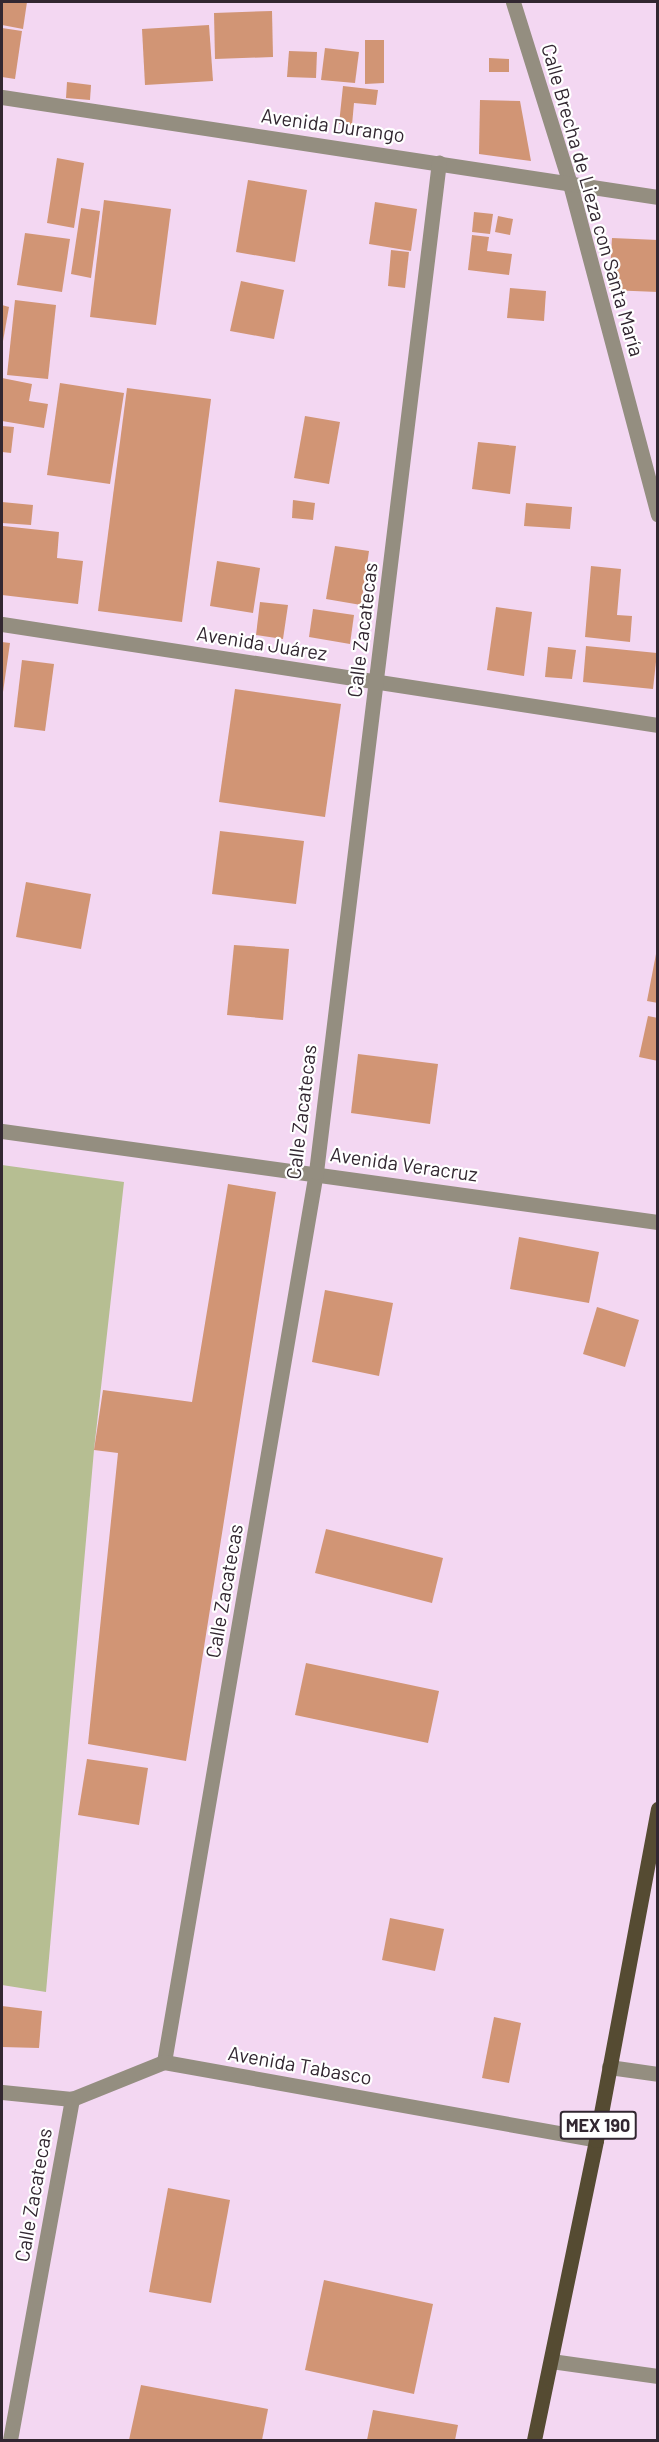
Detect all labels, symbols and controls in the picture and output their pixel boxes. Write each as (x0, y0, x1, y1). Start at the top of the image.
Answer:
street label: Calle Brecha de Lieza con Santa María (537, 41, 649, 359)
street label: Avenida Durango (260, 103, 406, 147)
street label: Calle Zacatecas (342, 561, 382, 699)
street label: Avenida Juárez (195, 621, 329, 665)
street label: Calle Zacatecas (281, 1043, 321, 1181)
street label: Avenida Veracruz (329, 1142, 479, 1186)
street label: Calle Zacatecas (200, 1522, 248, 1660)
street label: Avenida Tabasco (226, 2041, 374, 2089)
road number: MEX 190 (559, 2110, 637, 2140)
street label: Calle Zacatecas (9, 2126, 57, 2264)

